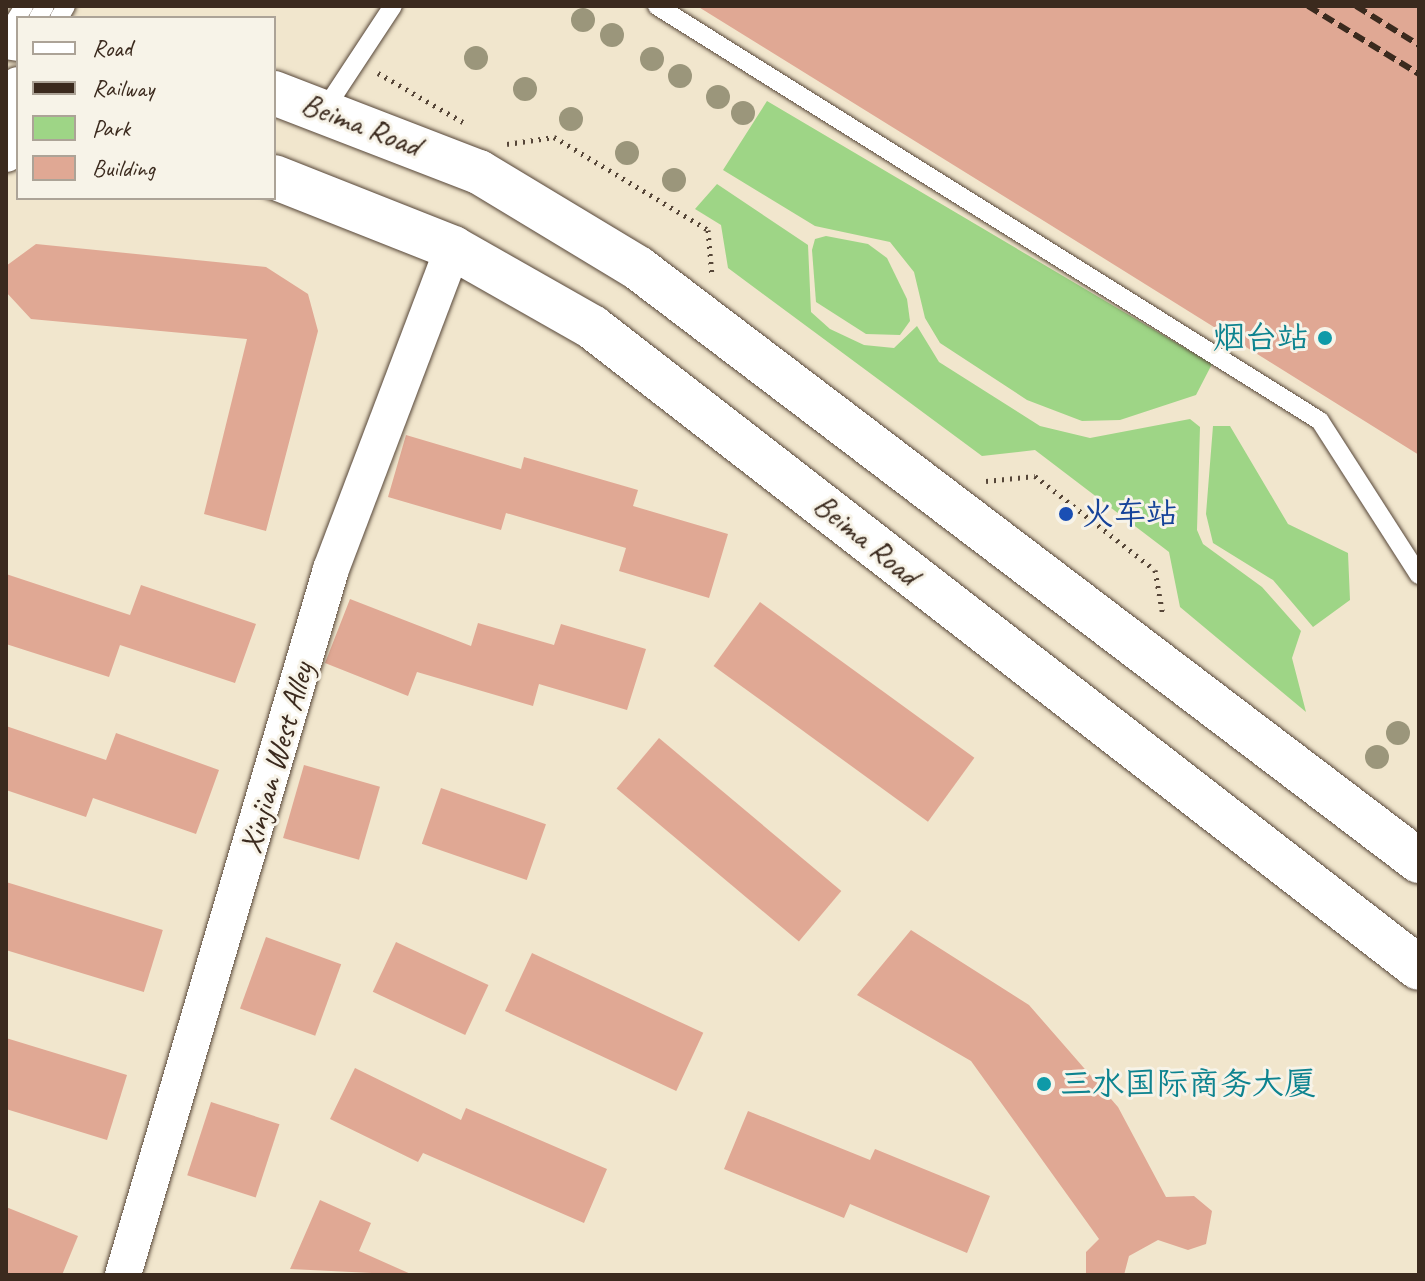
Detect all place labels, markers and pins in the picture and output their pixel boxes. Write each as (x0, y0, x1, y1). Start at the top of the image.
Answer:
place label: 烟台站 (1213, 319, 1309, 357)
marker: 烟台站 (1316, 329, 1334, 347)
place label: 火车站 (1082, 495, 1178, 533)
marker: 火车站 (1057, 505, 1075, 523)
place label: 三水国际商务大厦 (1060, 1065, 1316, 1103)
marker: 三水国际商务大厦 (1035, 1075, 1053, 1093)

